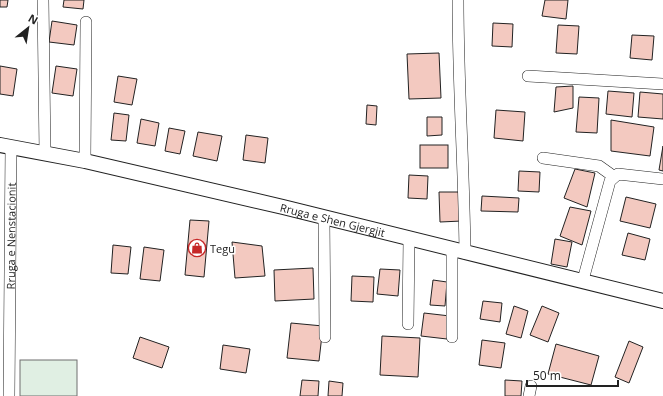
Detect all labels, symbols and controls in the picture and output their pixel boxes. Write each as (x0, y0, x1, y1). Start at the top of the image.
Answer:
north arrow (8, 8, 48, 48)
text: N (26, 10, 41, 28)
street label: Rruga e Nenstacionit (2, 183, 18, 289)
street label: Rruga e Shen Gjergjit (279, 199, 387, 240)
shop icon: Tegu (187, 238, 207, 258)
place label: Tegu (210, 241, 235, 256)
scale bar (527, 362, 618, 388)
text: 50 m (533, 367, 561, 384)

